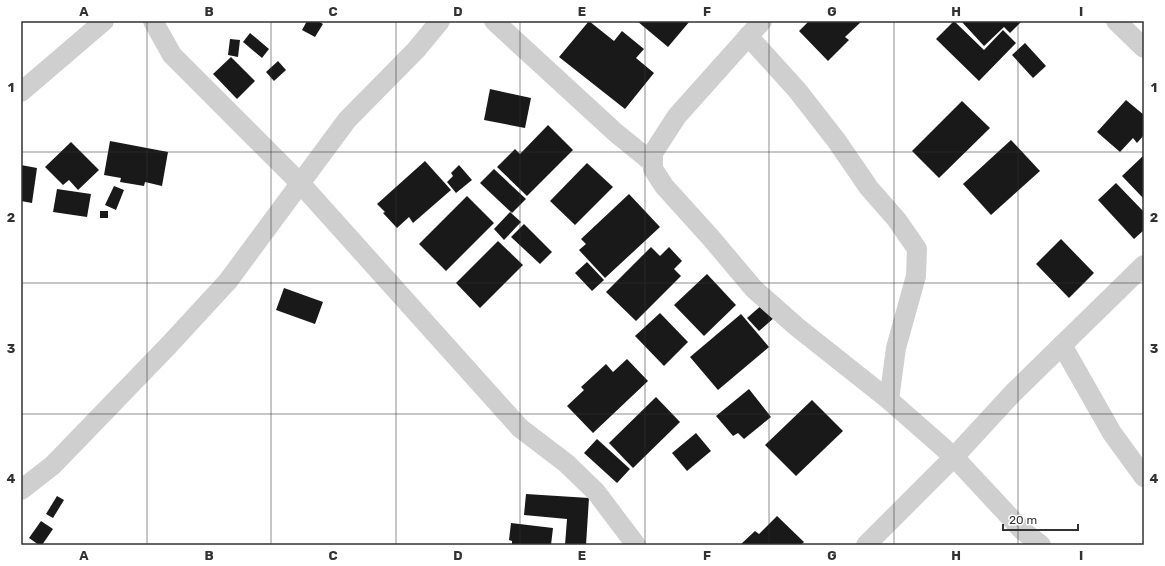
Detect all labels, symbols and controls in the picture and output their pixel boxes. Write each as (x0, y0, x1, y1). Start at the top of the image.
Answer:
text: A (79, 4, 89, 19)
text: B (204, 4, 214, 19)
text: C (328, 4, 338, 19)
text: D (453, 4, 463, 19)
text: E (578, 4, 586, 19)
text: F (703, 4, 711, 19)
text: G (827, 4, 837, 19)
text: H (951, 4, 961, 19)
text: I (1079, 4, 1083, 19)
text: 1 (8, 80, 14, 95)
text: 1 (1151, 80, 1157, 95)
text: 2 (7, 210, 15, 225)
text: 2 (1150, 210, 1158, 225)
text: 3 (7, 341, 16, 356)
text: 3 (1150, 341, 1159, 356)
text: 4 (7, 471, 16, 486)
text: 4 (1150, 471, 1159, 486)
scale bar (1003, 506, 1078, 532)
text: 20 m (1009, 513, 1037, 527)
text: A (79, 548, 89, 563)
text: B (204, 548, 214, 563)
text: C (328, 548, 338, 563)
text: D (453, 548, 463, 563)
text: E (578, 548, 586, 563)
text: F (703, 548, 711, 563)
text: G (827, 548, 837, 563)
text: H (951, 548, 961, 563)
text: I (1079, 548, 1083, 563)

